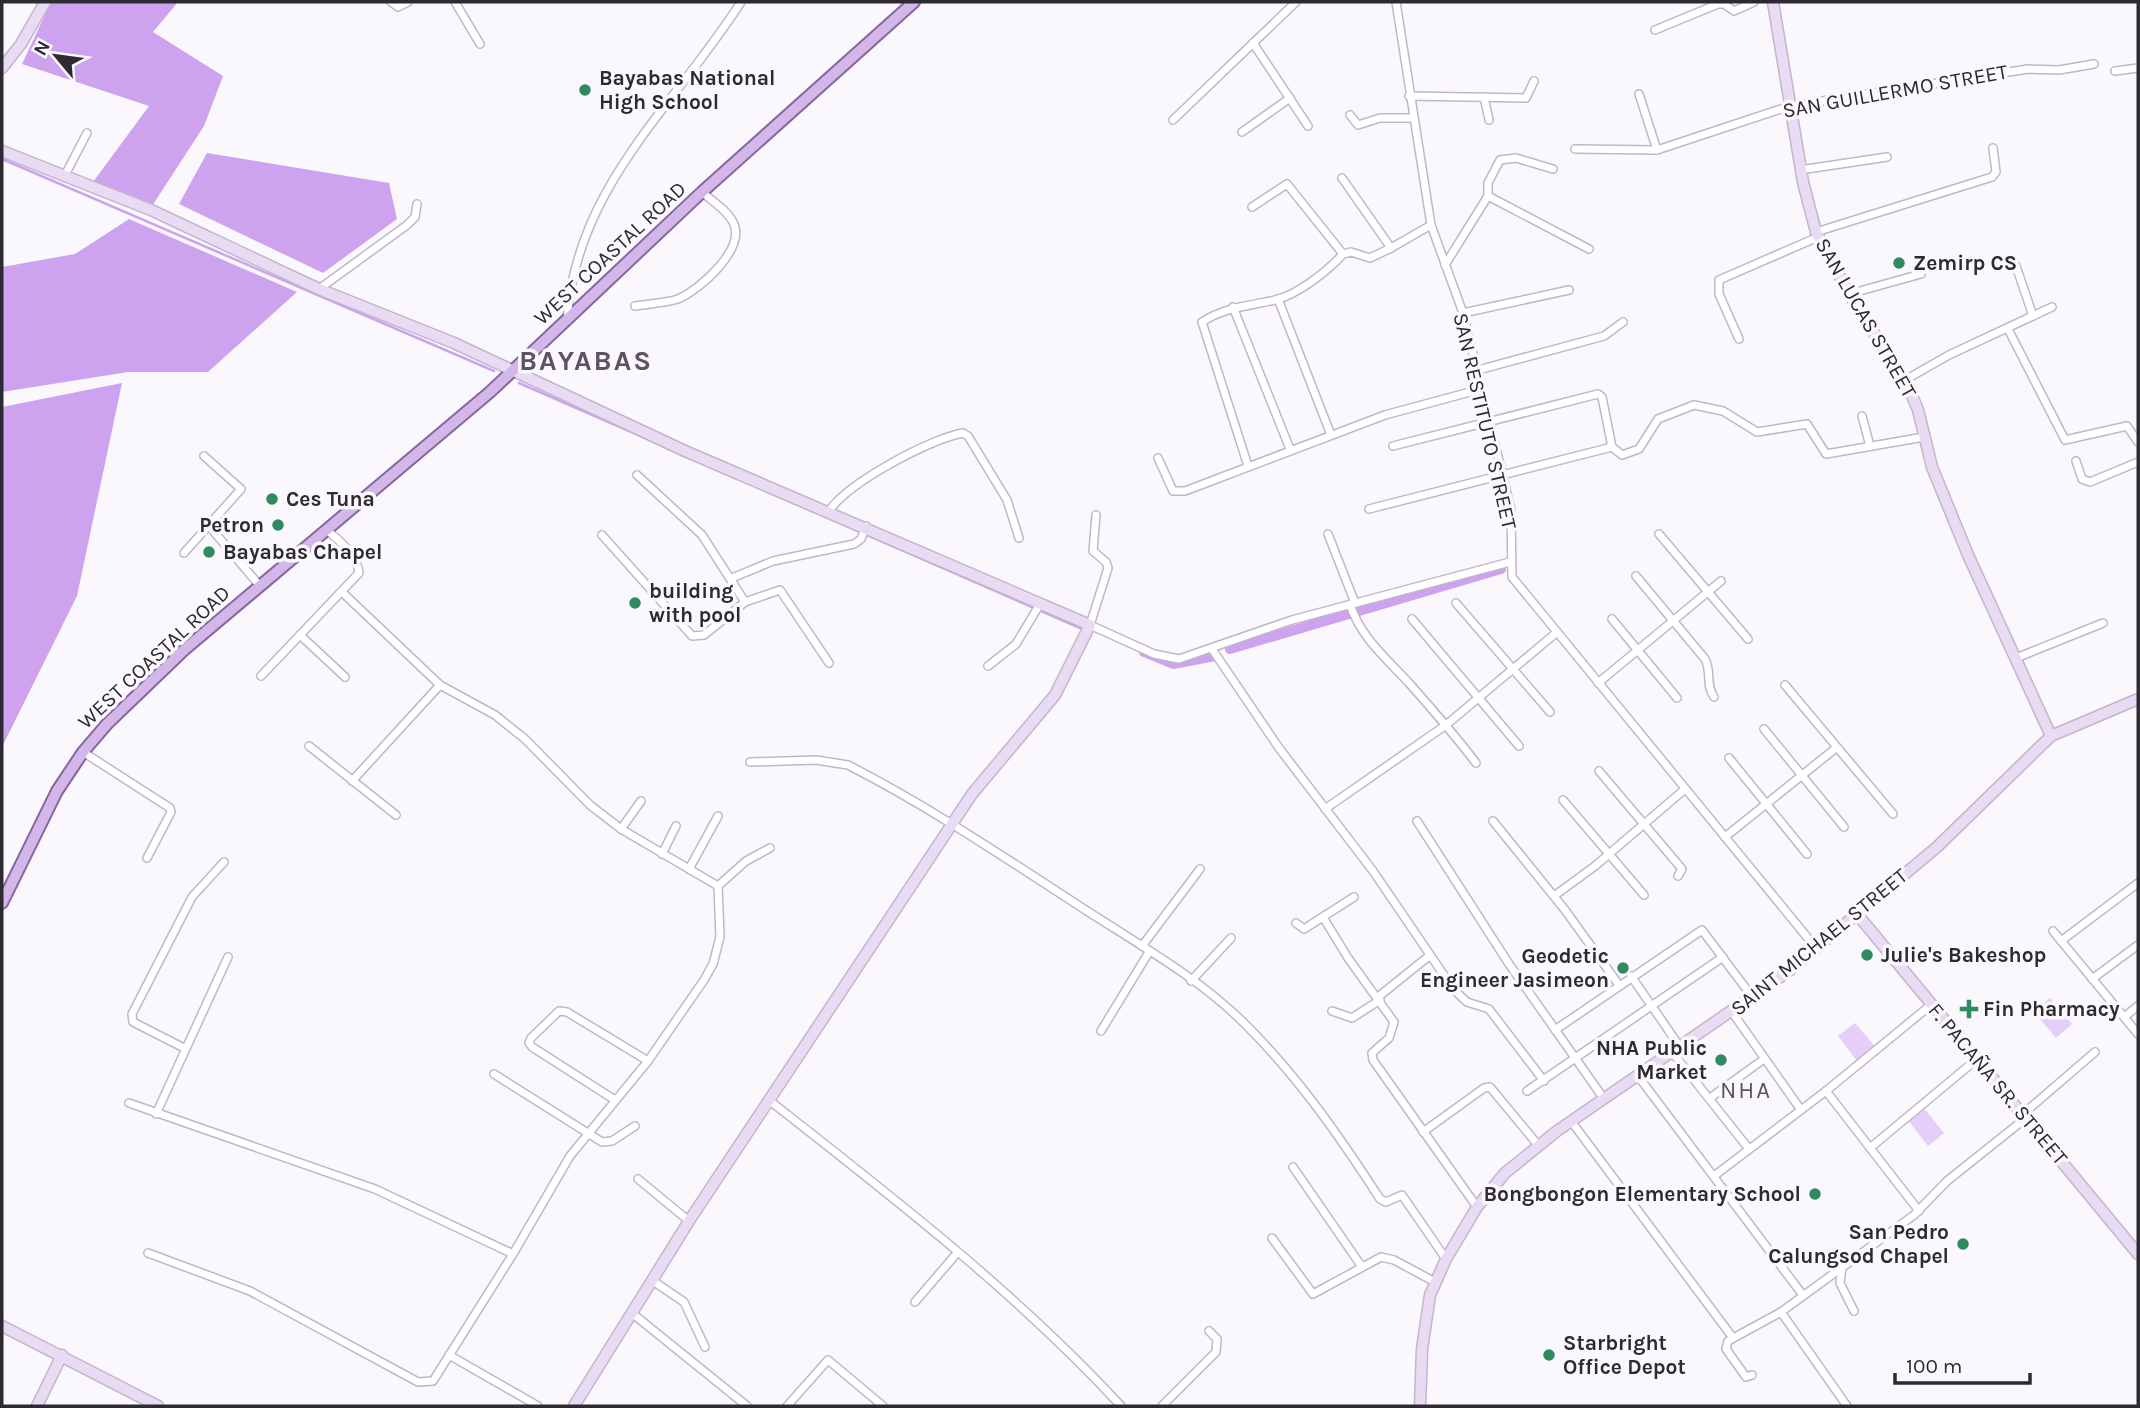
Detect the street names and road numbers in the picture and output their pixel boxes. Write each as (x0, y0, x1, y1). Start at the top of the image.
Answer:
street label: SAN GUILLERMO STREET (1781, 59, 2010, 123)
street label: WEST COASTAL ROAD (529, 176, 691, 330)
street label: SAN LUCAS STREET (1810, 234, 1922, 403)
street label: SAN RESTITUTO STREET (1448, 310, 1522, 532)
street label: WEST COASTAL ROAD (73, 580, 235, 734)
street label: SAINT MICHAEL STREET (1726, 863, 1912, 1021)
street label: F. PACAÑA SR. STREET (1923, 998, 2073, 1170)

